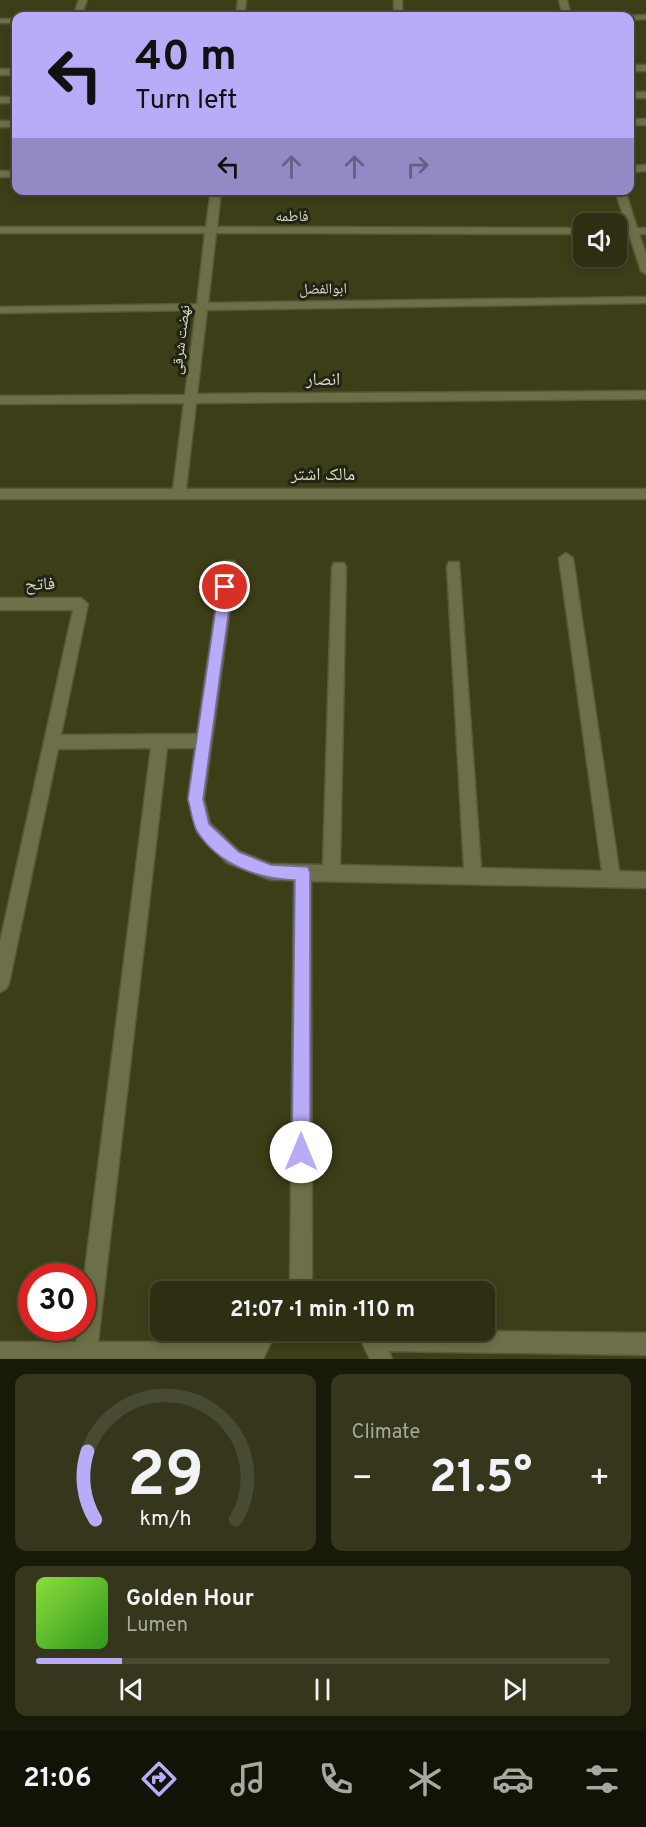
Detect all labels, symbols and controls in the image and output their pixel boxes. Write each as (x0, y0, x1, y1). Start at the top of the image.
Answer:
text: 40 m (135, 32, 237, 85)
icon: left (36, 36, 114, 114)
text: Turn left (135, 84, 237, 118)
icon: left (212, 150, 245, 183)
icon: ahead (275, 150, 308, 183)
icon: ahead (338, 150, 371, 183)
icon: right (401, 150, 434, 183)
street label: فاطمه (276, 208, 308, 227)
map controls (573, 213, 627, 267)
button: sound (573, 213, 627, 267)
street label: ابوالفضل (299, 280, 347, 300)
street label: نهضت شرقی (168, 304, 196, 376)
street label: انصار (305, 369, 340, 392)
street label: مالک اشتر (290, 464, 355, 487)
pin (199, 561, 250, 612)
icon: arrive (208, 570, 241, 603)
street label: فاتح (25, 573, 55, 597)
position arrow (269, 1120, 333, 1184)
speed limit sign: 30 (18, 1263, 96, 1341)
text: 21:07 · 1 min · 110 m (230, 1297, 415, 1324)
text: Climate (352, 1420, 420, 1446)
text: 29 (127, 1439, 203, 1518)
text: 21.5° (429, 1451, 532, 1508)
text: − (352, 1459, 373, 1501)
text: + (589, 1459, 610, 1501)
text: km/h (139, 1506, 191, 1533)
text: Golden Hour (126, 1586, 254, 1613)
text: Lumen (126, 1613, 188, 1639)
icon: previous (115, 1673, 148, 1706)
icon: pause (306, 1673, 339, 1706)
icon: next (498, 1673, 531, 1706)
icon: directions (138, 1758, 180, 1800)
icon: music (227, 1758, 269, 1800)
icon: phone (315, 1758, 357, 1800)
icon: climate (404, 1758, 446, 1800)
icon: car (492, 1758, 534, 1800)
icon: filters (581, 1758, 623, 1800)
text: 21:06 (23, 1762, 91, 1796)

